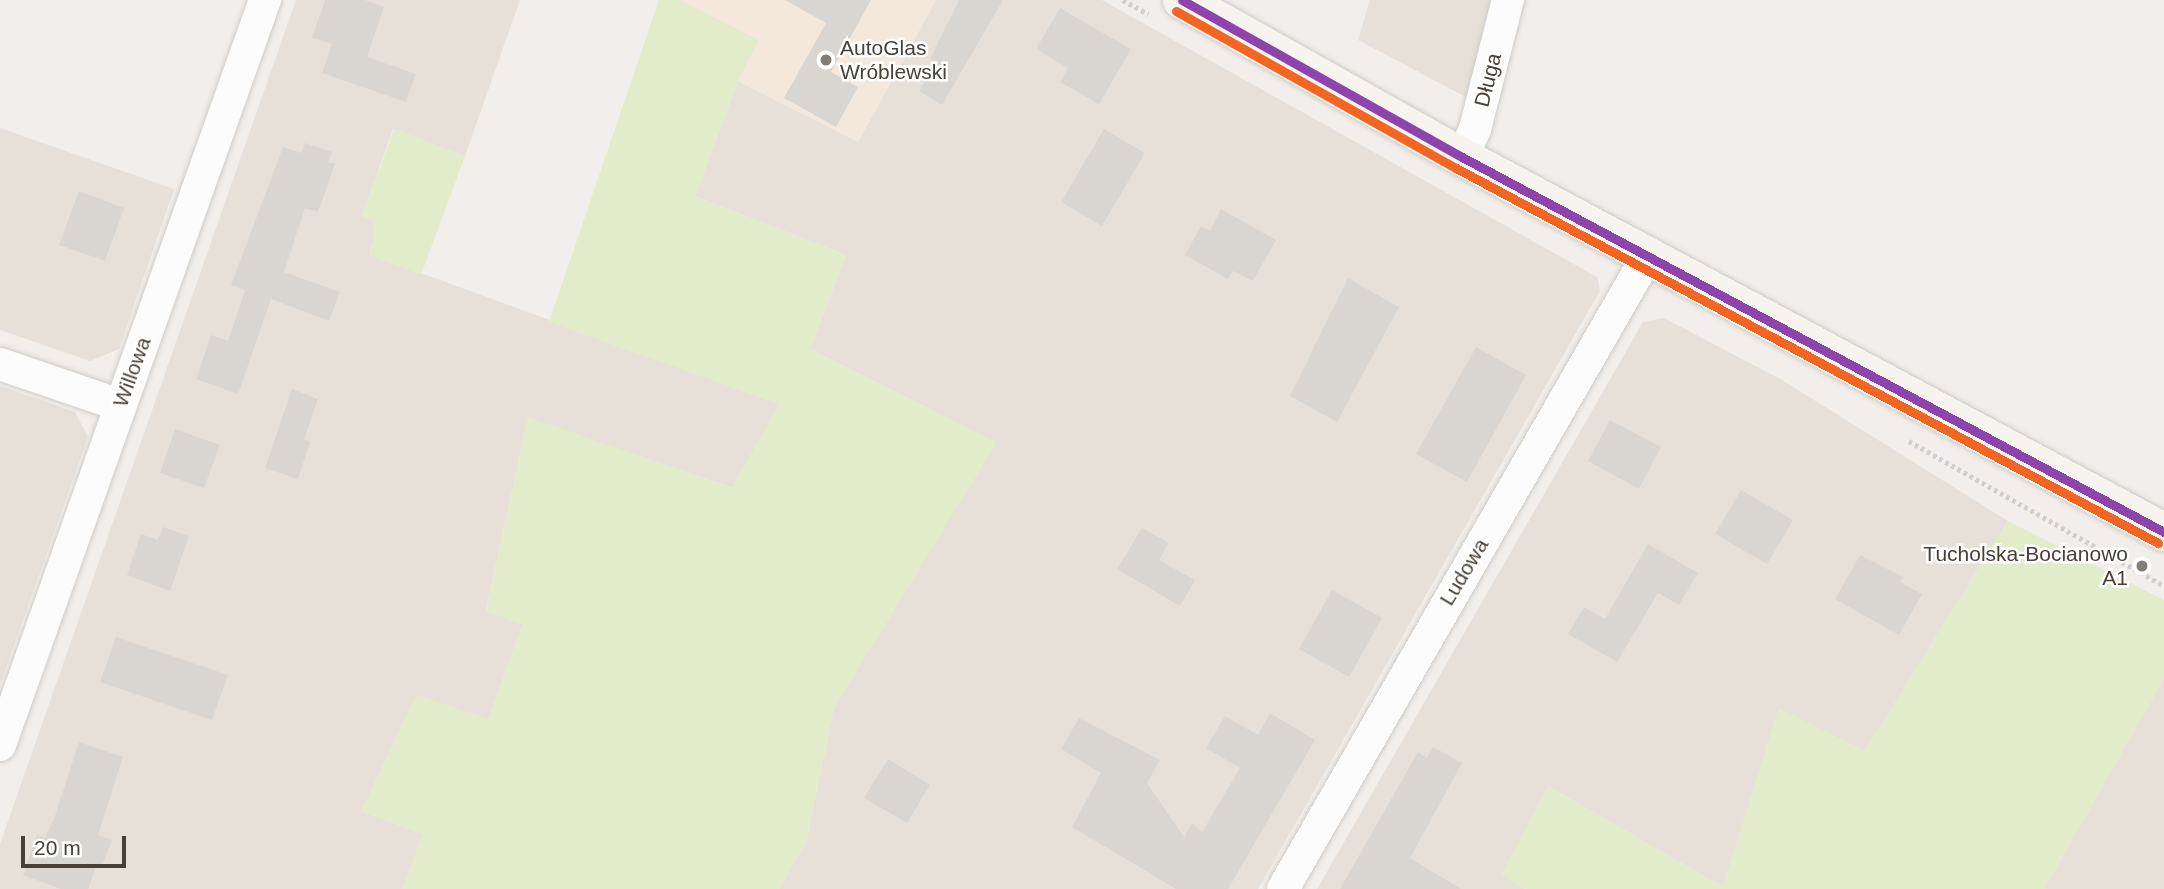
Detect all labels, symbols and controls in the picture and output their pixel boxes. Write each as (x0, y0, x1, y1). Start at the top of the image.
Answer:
place label: AutoGlas Wróblewski (840, 35, 947, 85)
street label: Długa (1469, 50, 1507, 110)
marker: AutoGlas Wróblewski (818, 52, 834, 68)
street label: Willowa (108, 334, 156, 410)
street label: Ludowa (1434, 534, 1494, 610)
place label: Tucholska-Bocianowo A1 (1923, 541, 2128, 591)
marker: Tucholska-Bocianowo A1 (2134, 558, 2150, 574)
scale bar (24, 822, 130, 866)
text: 20 m (34, 836, 81, 859)

